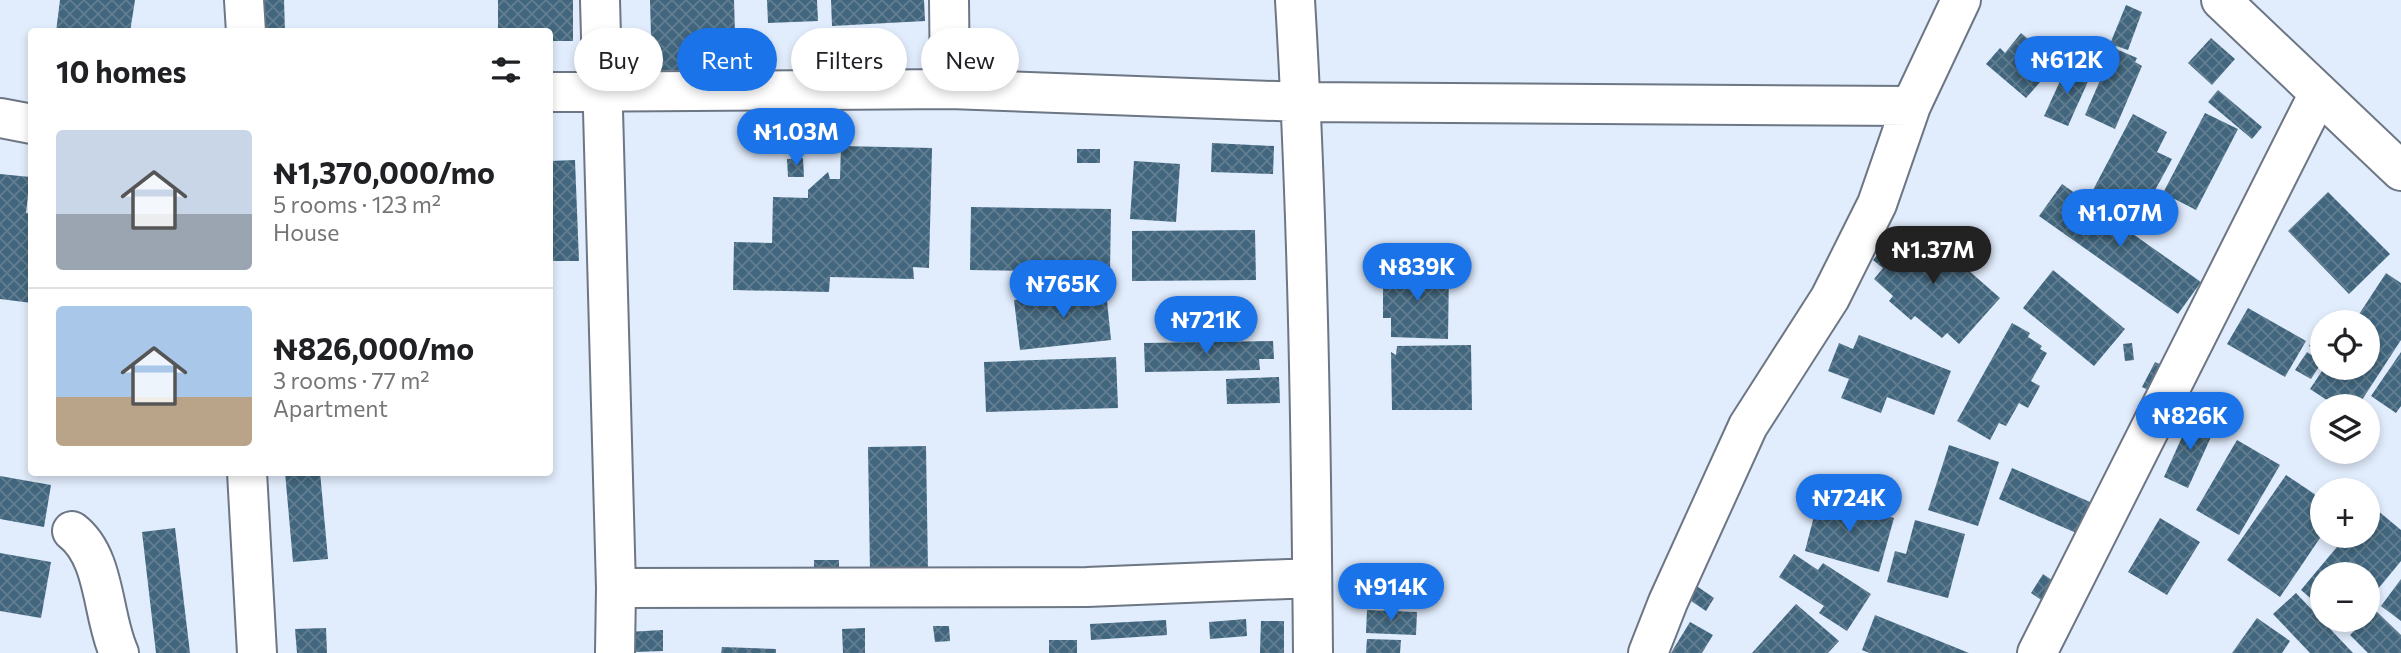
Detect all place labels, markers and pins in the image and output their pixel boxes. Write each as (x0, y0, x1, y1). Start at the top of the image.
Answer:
pin: ₦612K (2018, 36, 2116, 96)
pin: ₦1.03M (739, 108, 853, 168)
pin: ₦1.07M (2063, 190, 2177, 249)
pin: ₦1.37M (1876, 226, 1990, 286)
pin: ₦839K (1368, 244, 1466, 303)
pin: ₦765K (1014, 260, 1112, 320)
pin: ₦721K (1157, 296, 1255, 356)
pin: ₦826K (2141, 392, 2239, 452)
pin: ₦724K (1800, 475, 1898, 534)
pin: ₦914K (1342, 564, 1440, 623)

